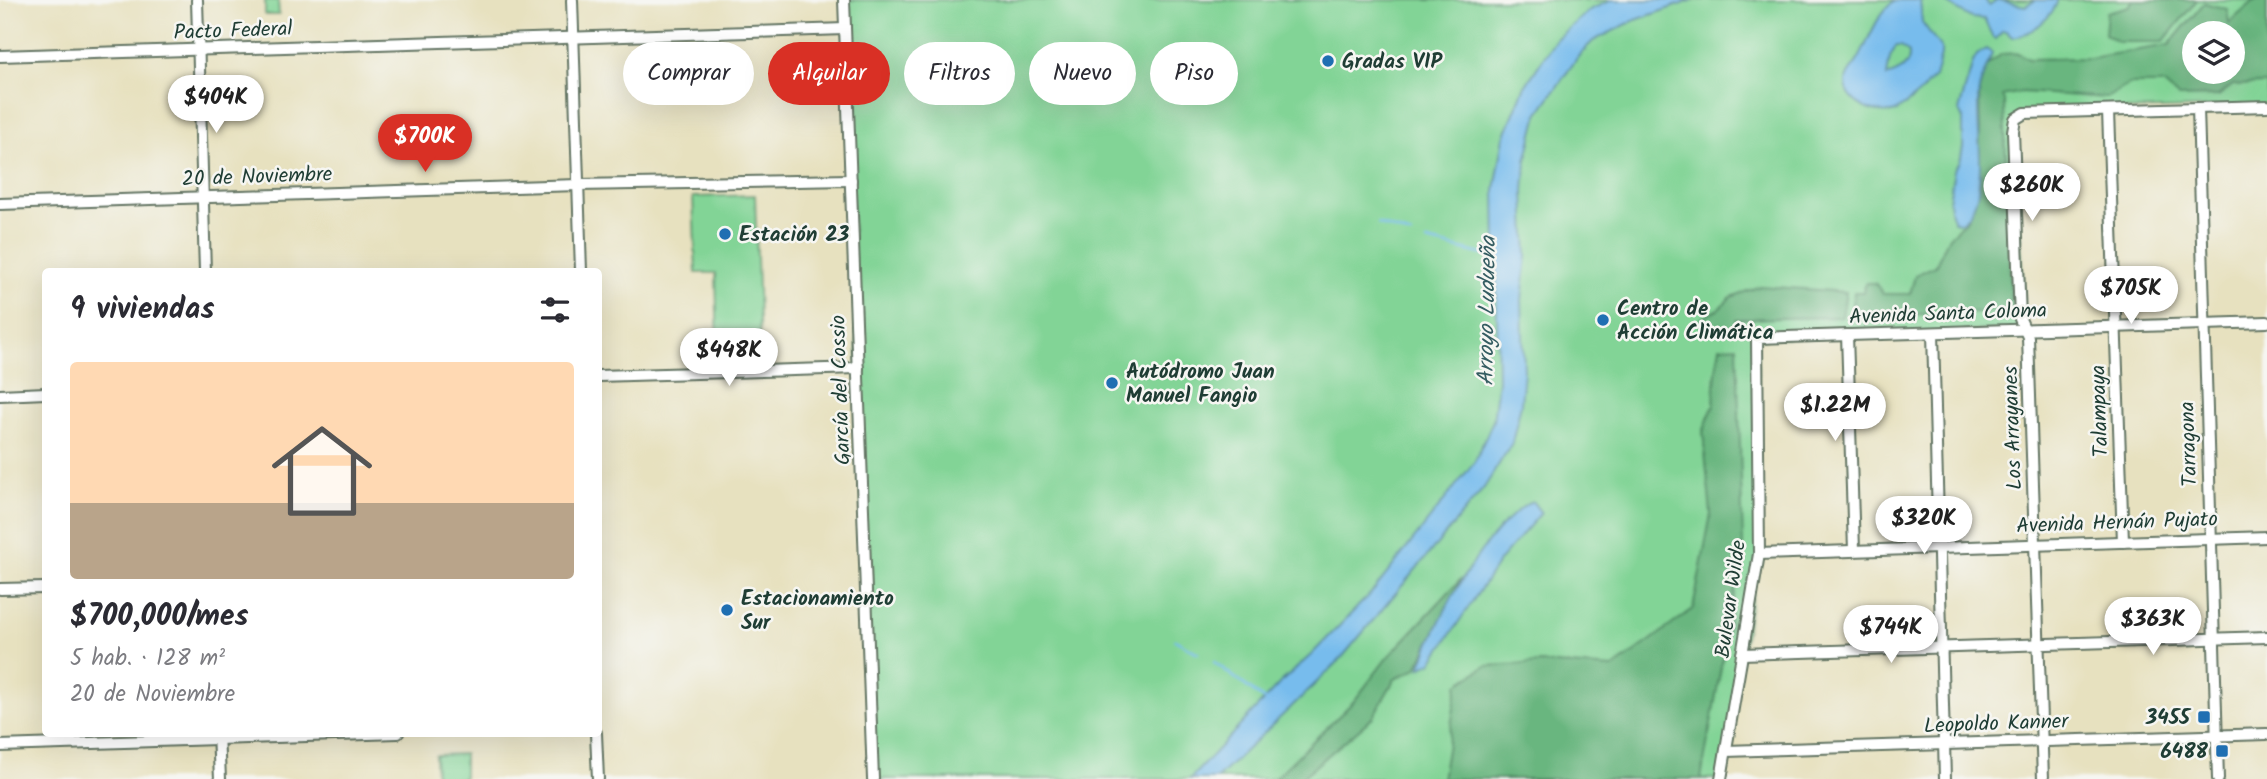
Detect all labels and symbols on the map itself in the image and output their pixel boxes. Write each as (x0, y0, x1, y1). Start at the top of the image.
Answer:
street label: Pacto Federal (173, 13, 293, 50)
place label: Gradas VIP (1342, 46, 1443, 79)
marker: Gradas VIP (1320, 53, 1336, 69)
pin: $404K (167, 76, 265, 135)
pin: $700K (376, 114, 474, 174)
street label: 20 de Noviembre (181, 158, 333, 197)
pin: $260K (1983, 164, 2081, 223)
place label: Estación 23 (739, 219, 850, 252)
marker: Estación 23 (717, 226, 733, 242)
water label: Arroyo Ludueña (1469, 234, 1507, 386)
pin: $705K (2082, 266, 2180, 326)
place label: Centro de Acción Climática (1617, 293, 1774, 350)
street label: Avenida Santa Coloma (1849, 295, 2048, 334)
marker: Centro de Acción Climática (1595, 312, 1611, 328)
street label: García del Cossio (822, 314, 861, 466)
pin: $448K (680, 328, 778, 388)
place label: Autódromo Juan Manuel Fangio (1126, 356, 1275, 413)
street label: Talampaya (2082, 364, 2119, 458)
street label: Los Arrayanes (1995, 365, 2032, 491)
marker: Autódromo Juan Manuel Fangio (1104, 375, 1120, 391)
pin: $1.22M (1778, 384, 1892, 443)
street label: Tarragona (2172, 401, 2207, 487)
pin: $320K (1875, 496, 1973, 556)
street label: Avenida Hernán Pujato (2016, 503, 2218, 544)
street label: Bulevar Wilde (1707, 538, 1756, 660)
place label: Estacionamiento Sur (741, 583, 894, 640)
pin: $363K (2104, 598, 2202, 657)
marker: Estacionamiento Sur (719, 602, 735, 618)
pin: $744K (1842, 606, 1940, 665)
place label: 3455 (2145, 702, 2192, 735)
street label: Leopoldo Kanner (1923, 705, 2070, 744)
marker: 3455 (2196, 709, 2212, 725)
place label: 6488 (2160, 736, 2209, 769)
marker: 6488 (2214, 743, 2230, 759)

